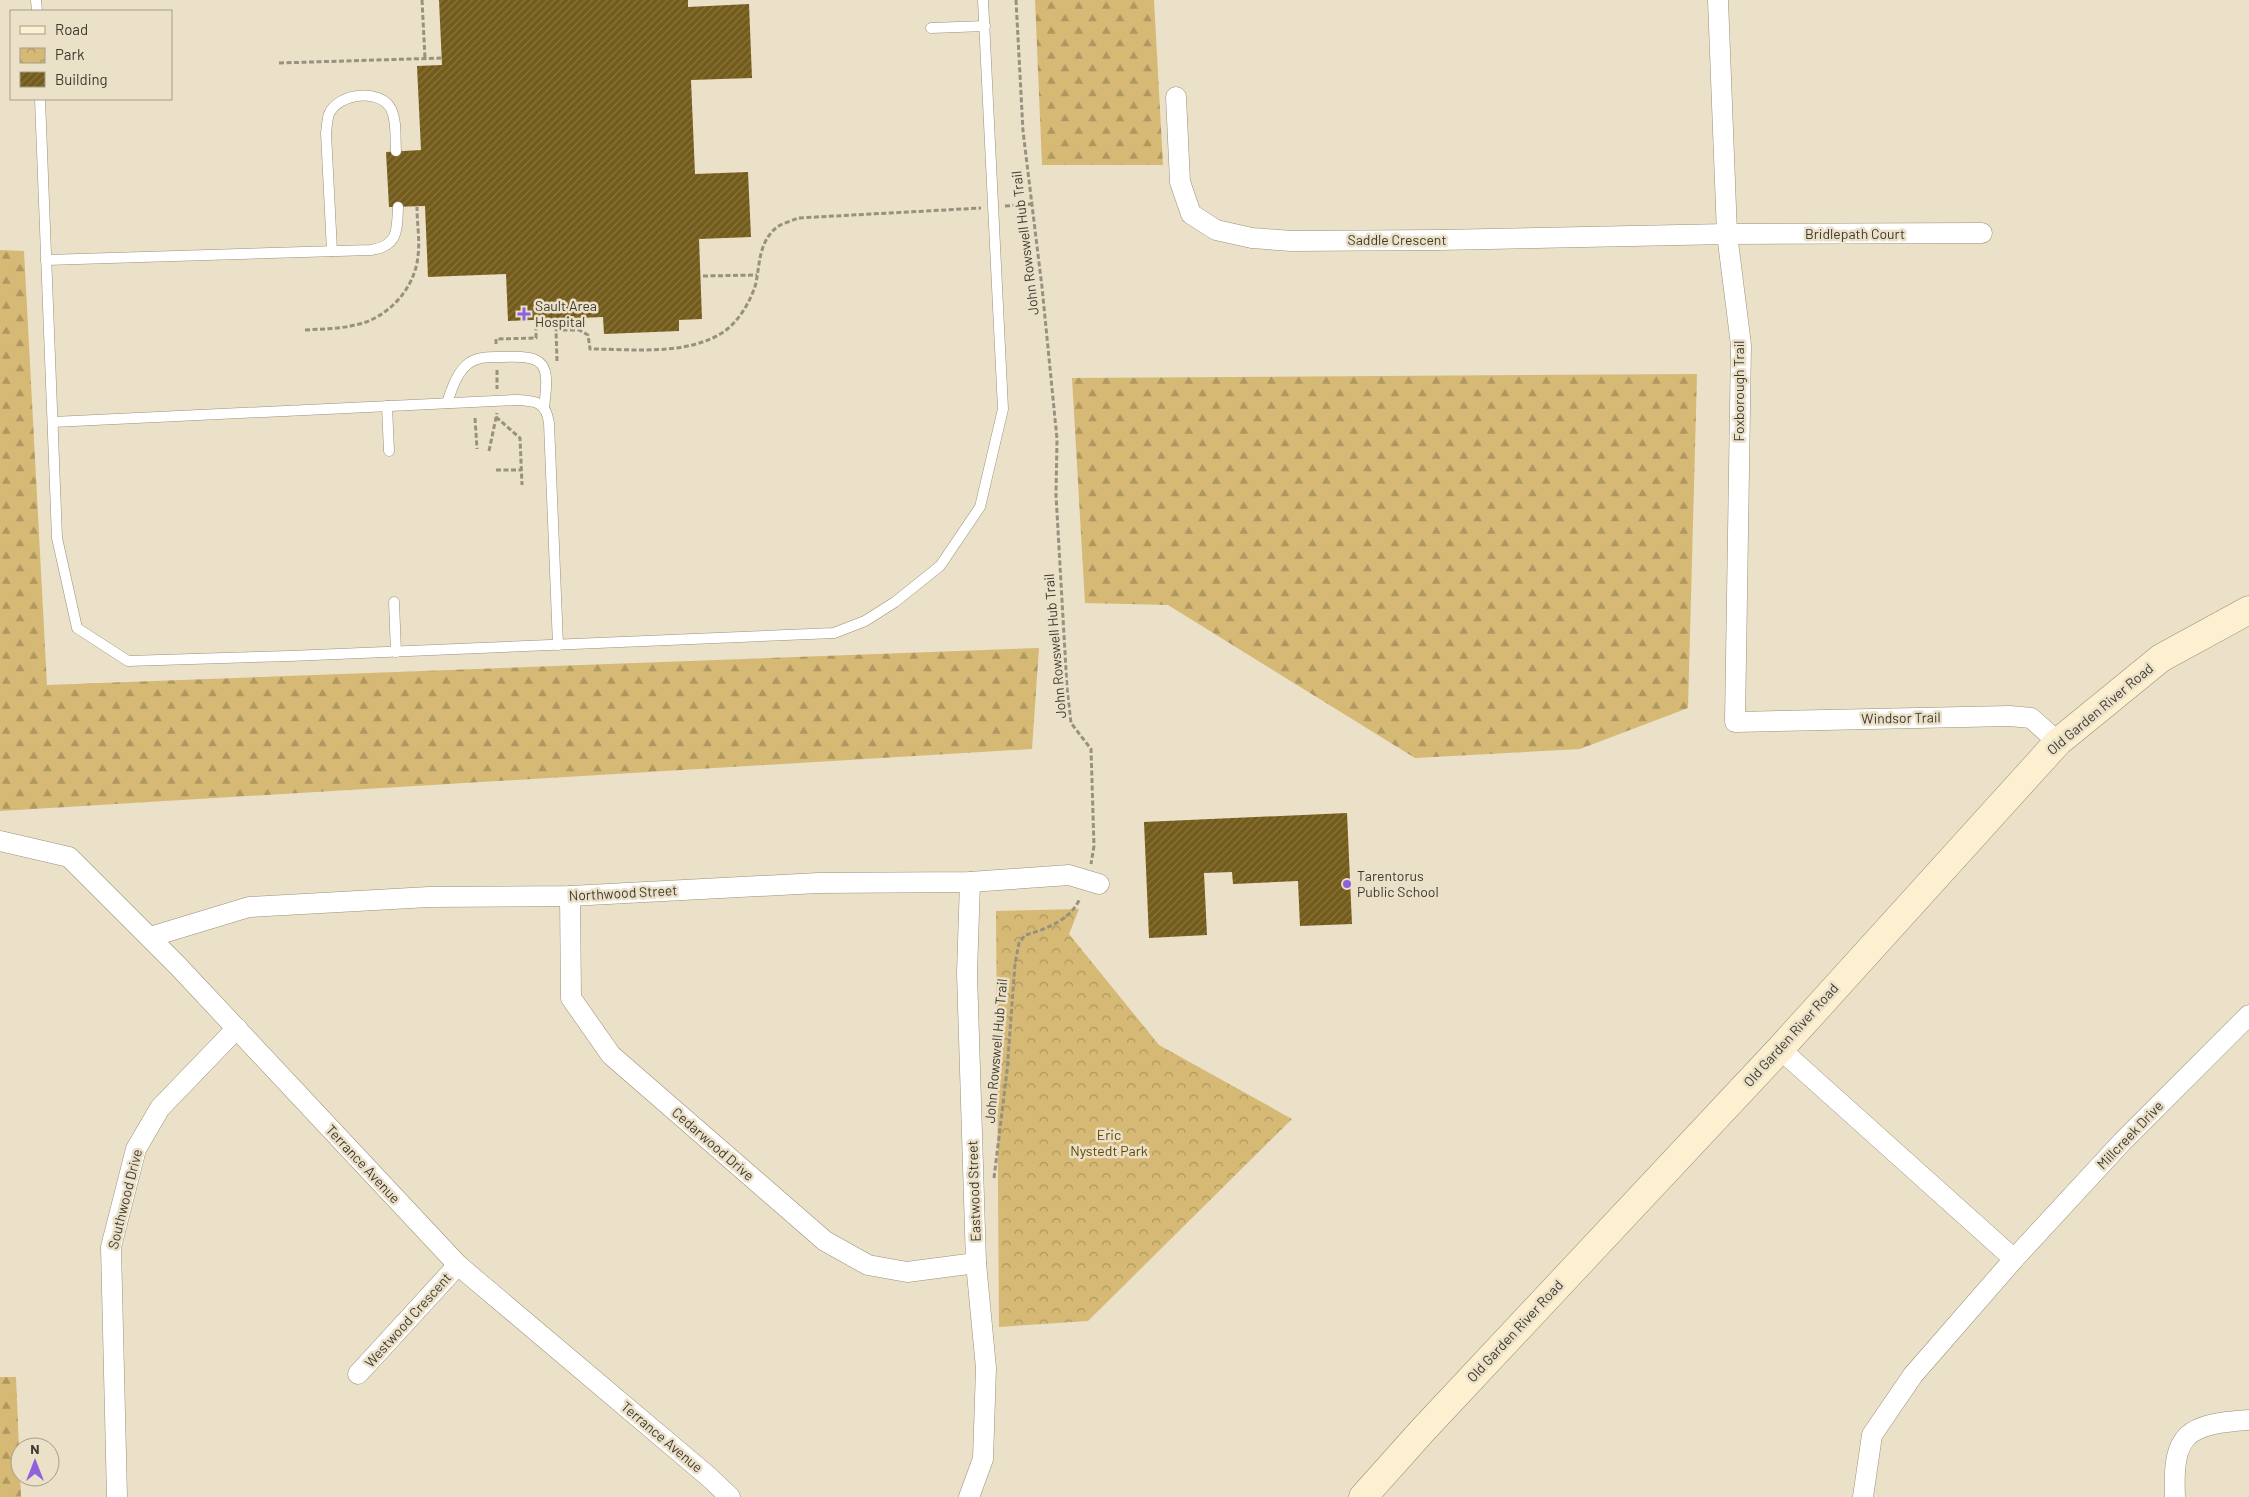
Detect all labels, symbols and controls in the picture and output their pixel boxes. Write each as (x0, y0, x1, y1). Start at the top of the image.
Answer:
legend (10, 10, 172, 100)
text: Road (55, 20, 88, 38)
text: Park (55, 45, 85, 63)
text: Building (55, 70, 108, 88)
street label: John Rowswell Hub Trail (1007, 170, 1042, 316)
street label: Bridlepath Court (1805, 225, 1905, 242)
street label: Saddle Crescent (1347, 231, 1447, 248)
place label: Sault Area Hospital (535, 297, 597, 330)
marker: Sault Area Hospital (517, 307, 531, 321)
street label: Foxborough Trail (1730, 341, 1747, 441)
street label: John Rowswell Hub Trail (1040, 573, 1069, 719)
street label: Old Garden River Road (2043, 659, 2156, 758)
street label: Windsor Trail (1861, 708, 1941, 727)
place label: Tarentorus Public School (1357, 867, 1439, 900)
marker: Tarentorus Public School (1341, 878, 1353, 890)
street label: Northwood Street (568, 881, 678, 904)
street label: John Rowswell Hub Trail (981, 978, 1010, 1124)
street label: Old Garden River Road (1740, 979, 1842, 1090)
street label: Millcreek Drive (2093, 1097, 2166, 1172)
street label: Cedarwood Drive (669, 1103, 758, 1184)
street label: Terrance Avenue (323, 1121, 404, 1206)
park label: Eric Nystedt Park (1070, 1126, 1148, 1159)
street label: Eastwood Street (963, 1140, 984, 1242)
street label: Southwood Drive (104, 1147, 145, 1251)
street label: Westwood Crescent (361, 1269, 455, 1370)
street label: Old Garden River Road (1463, 1276, 1566, 1385)
street label: Terrance Avenue (618, 1398, 707, 1476)
north arrow (10, 1437, 60, 1487)
text: N (30, 1440, 40, 1457)

